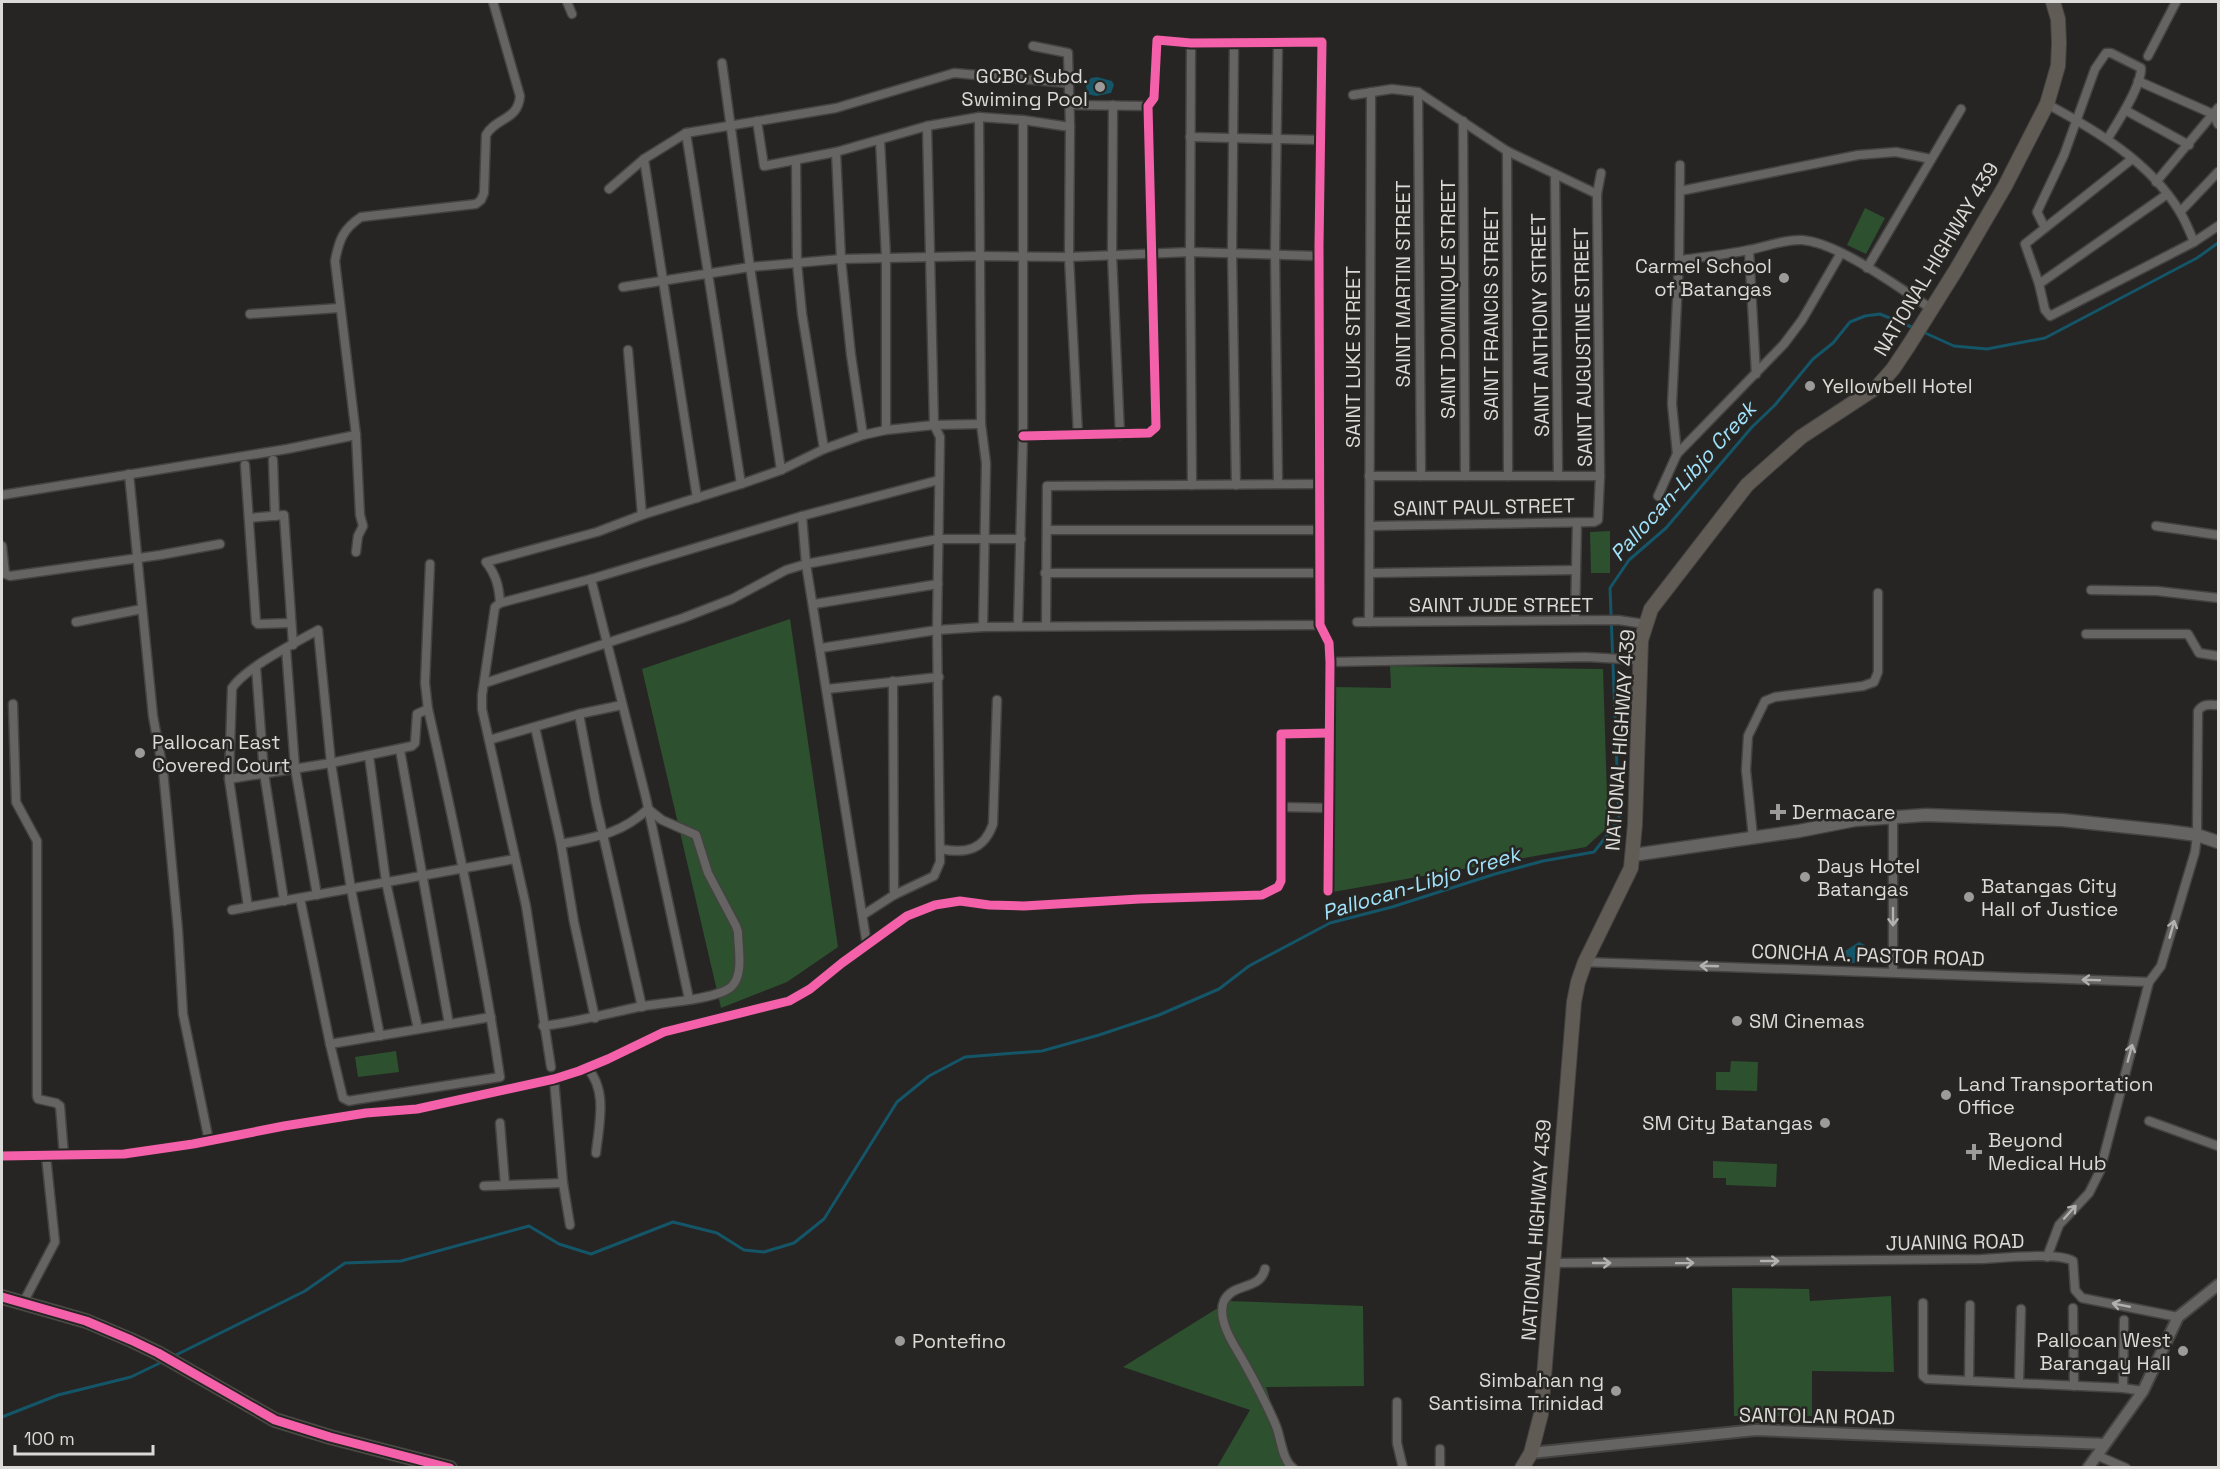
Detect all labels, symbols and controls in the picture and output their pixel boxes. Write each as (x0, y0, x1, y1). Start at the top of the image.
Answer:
place label: GCBC Subd. Swiming Pool (961, 63, 1088, 112)
marker: GCBC Subd. Swiming Pool (1093, 80, 1107, 94)
street label: NATIONAL HIGHWAY 439 (1868, 157, 2004, 361)
street label: SAINT DOMINIQUE STREET (1435, 179, 1461, 419)
street label: SAINT MARTIN STREET (1390, 180, 1416, 388)
street label: SAINT FRANCIS STREET (1478, 207, 1504, 421)
street label: SAINT ANTHONY STREET (1525, 213, 1555, 437)
street label: SAINT AUGUSTINE STREET (1568, 227, 1598, 467)
place label: Carmel School of Batangas (1635, 253, 1772, 302)
street label: SAINT LUKE STREET (1340, 266, 1366, 448)
marker: Carmel School of Batangas (1777, 271, 1791, 285)
place label: Yellowbell Hotel (1822, 373, 1973, 399)
marker: Yellowbell Hotel (1803, 379, 1817, 393)
water label: Pallocan-Libjo Creek (1604, 394, 1764, 566)
street label: SAINT PAUL STREET (1393, 492, 1575, 522)
street label: SAINT JUDE STREET (1409, 592, 1593, 618)
street label: NATIONAL HIGHWAY 439 (1599, 628, 1641, 852)
place label: Pallocan East Covered Court (152, 729, 290, 778)
marker: Pallocan East Covered Court (133, 746, 147, 760)
place label: Dermacare (1792, 799, 1896, 825)
marker: Dermacare (1769, 803, 1787, 821)
water label: Pallocan-Libjo Creek (1319, 839, 1526, 926)
place label: Days Hotel Batangas (1817, 853, 1920, 902)
marker: Days Hotel Batangas (1798, 870, 1812, 884)
place label: Batangas City Hall of Justice (1981, 873, 2118, 922)
marker: Batangas City Hall of Justice (1962, 890, 1976, 904)
one-way arrow (1887, 907, 1899, 927)
one-way arrow (2167, 920, 2178, 939)
street label: CONCHA A. PASTOR ROAD (1751, 938, 1985, 972)
one-way arrow (1699, 960, 1719, 972)
one-way arrow (2082, 974, 2102, 985)
place label: SM Cinemas (1749, 1008, 1865, 1034)
marker: SM Cinemas (1730, 1014, 1744, 1028)
one-way arrow (2125, 1044, 2137, 1063)
place label: Land Transportation Office (1958, 1071, 2153, 1120)
marker: Land Transportation Office (1939, 1088, 1953, 1102)
place label: SM City Batangas (1642, 1110, 1813, 1136)
marker: SM City Batangas (1818, 1116, 1832, 1130)
street label: NATIONAL HIGHWAY 439 (1515, 1118, 1557, 1342)
place label: Beyond Medical Hub (1988, 1127, 2107, 1176)
marker: Beyond Medical Hub (1965, 1143, 1983, 1161)
one-way arrow (2063, 1205, 2077, 1220)
street label: JUANING ROAD (1885, 1228, 2025, 1256)
one-way arrow (1760, 1256, 1780, 1267)
one-way arrow (1592, 1257, 1612, 1269)
one-way arrow (1675, 1257, 1695, 1269)
one-way arrow (2112, 1299, 2131, 1310)
place label: Pallocan West Barangay Hall (2036, 1327, 2171, 1376)
place label: Pontefino (912, 1328, 1006, 1354)
marker: Pontefino (893, 1334, 907, 1348)
marker: Pallocan West Barangay Hall (2176, 1344, 2190, 1358)
place label: Simbahan ng Santisima Trinidad (1429, 1367, 1604, 1416)
marker: Simbahan ng Santisima Trinidad (1609, 1384, 1623, 1398)
street label: SANTOLAN ROAD (1739, 1402, 1895, 1430)
scale bar (15, 1418, 153, 1456)
text: 100 m (24, 1427, 75, 1450)

